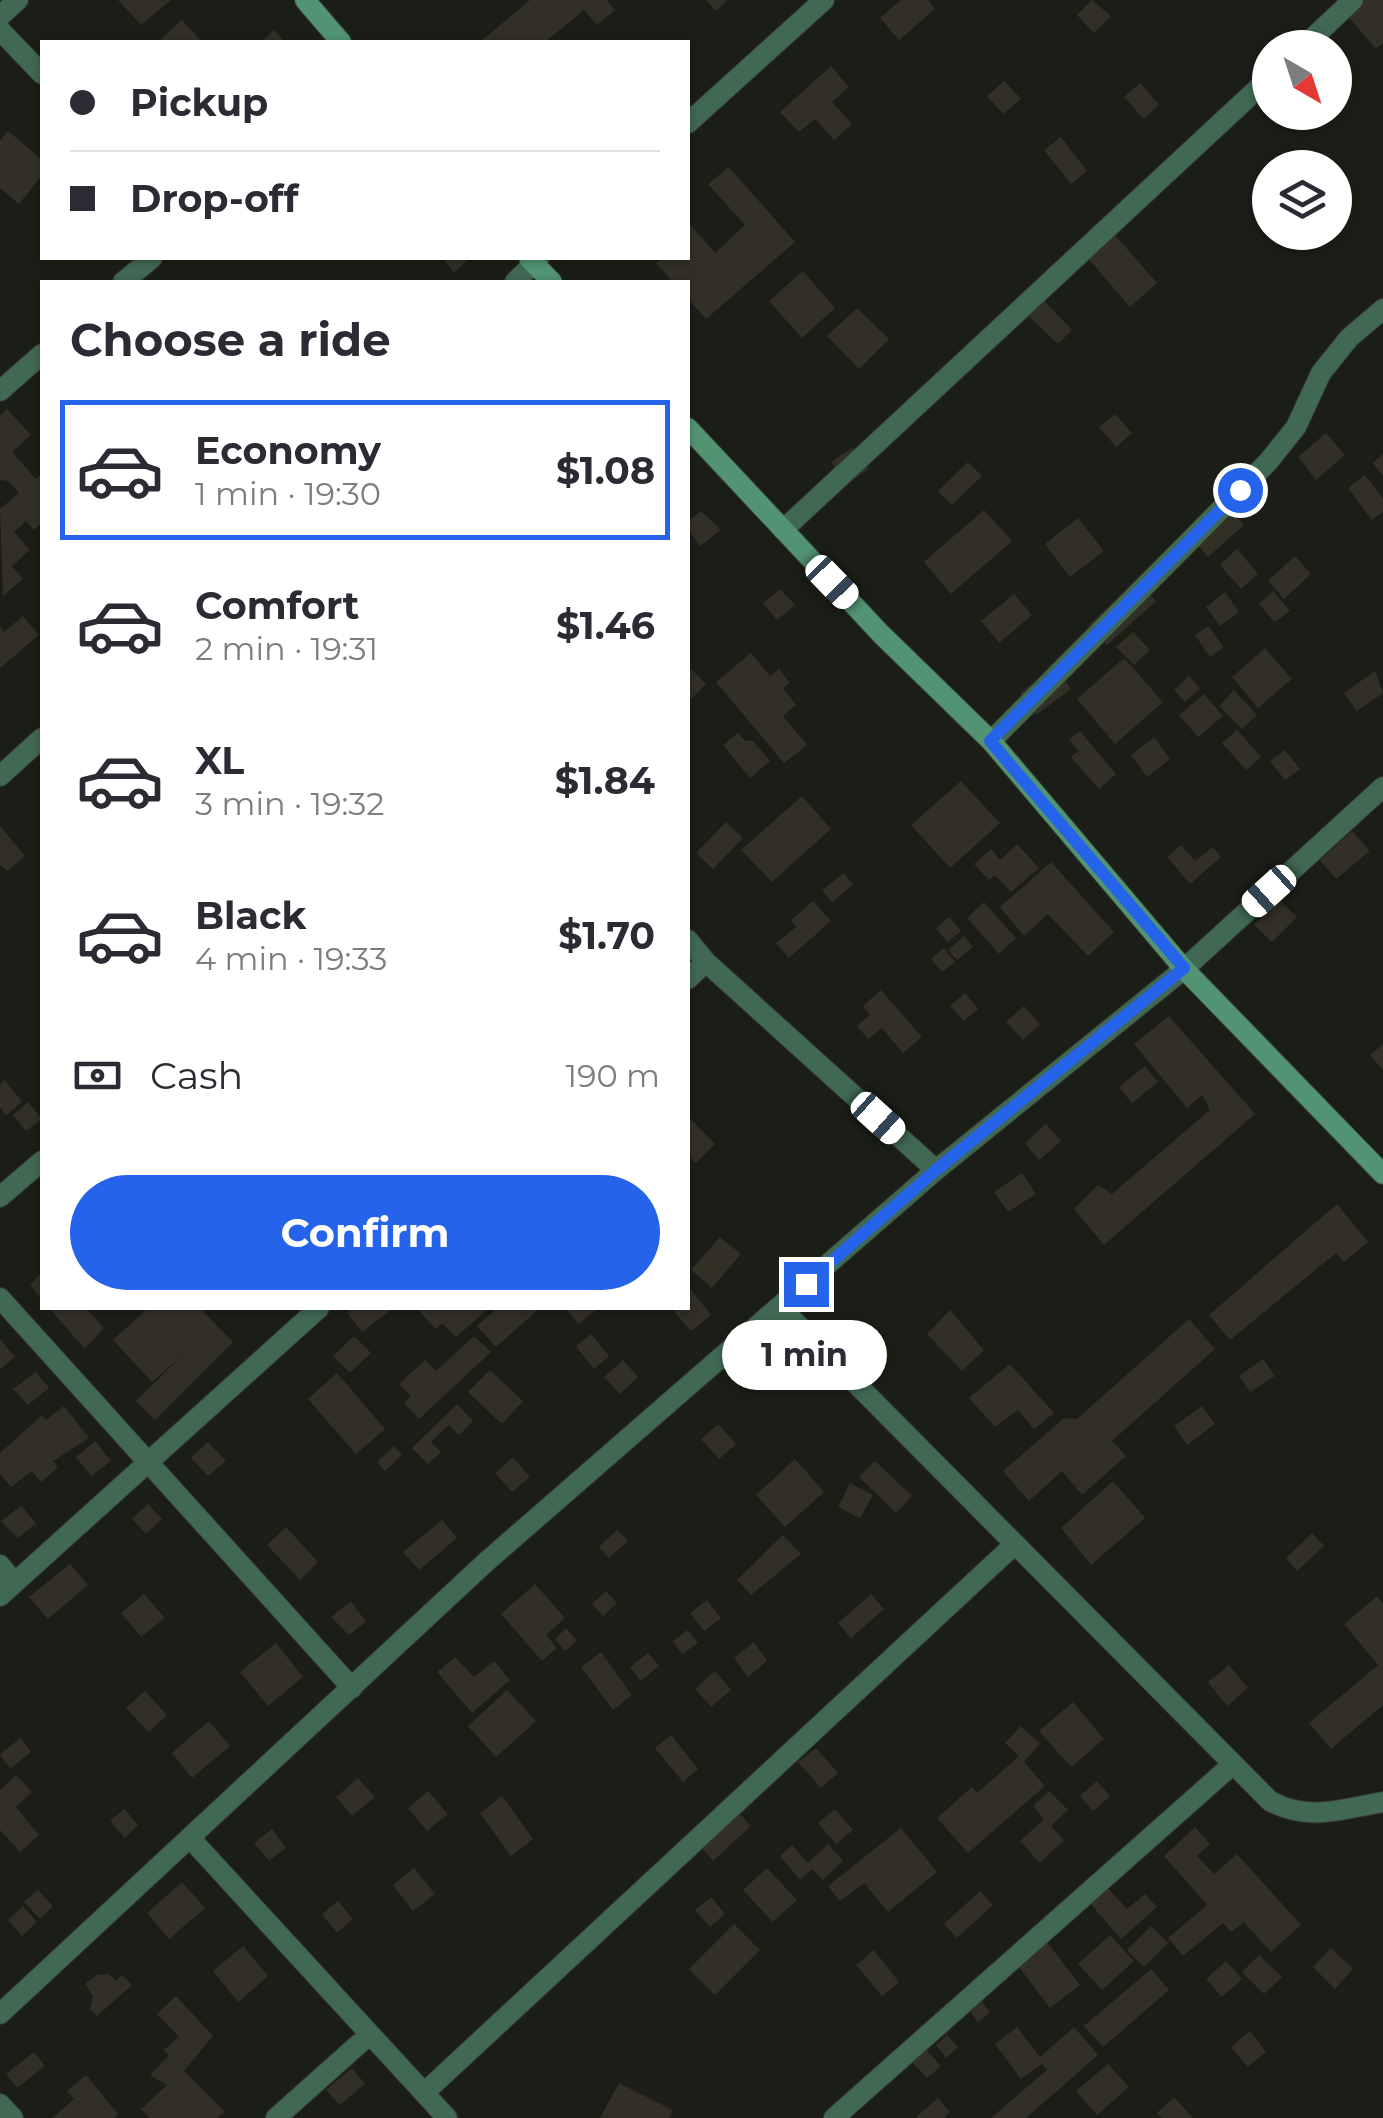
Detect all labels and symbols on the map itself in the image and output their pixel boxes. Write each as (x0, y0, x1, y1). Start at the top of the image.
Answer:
north arrow (1252, 30, 1352, 130)
route start (1218, 468, 1263, 513)
car (800, 550, 864, 614)
car (1237, 860, 1301, 922)
car (846, 1087, 910, 1149)
route end (784, 1262, 829, 1307)
callout: 1 min (724, 1319, 888, 1389)

